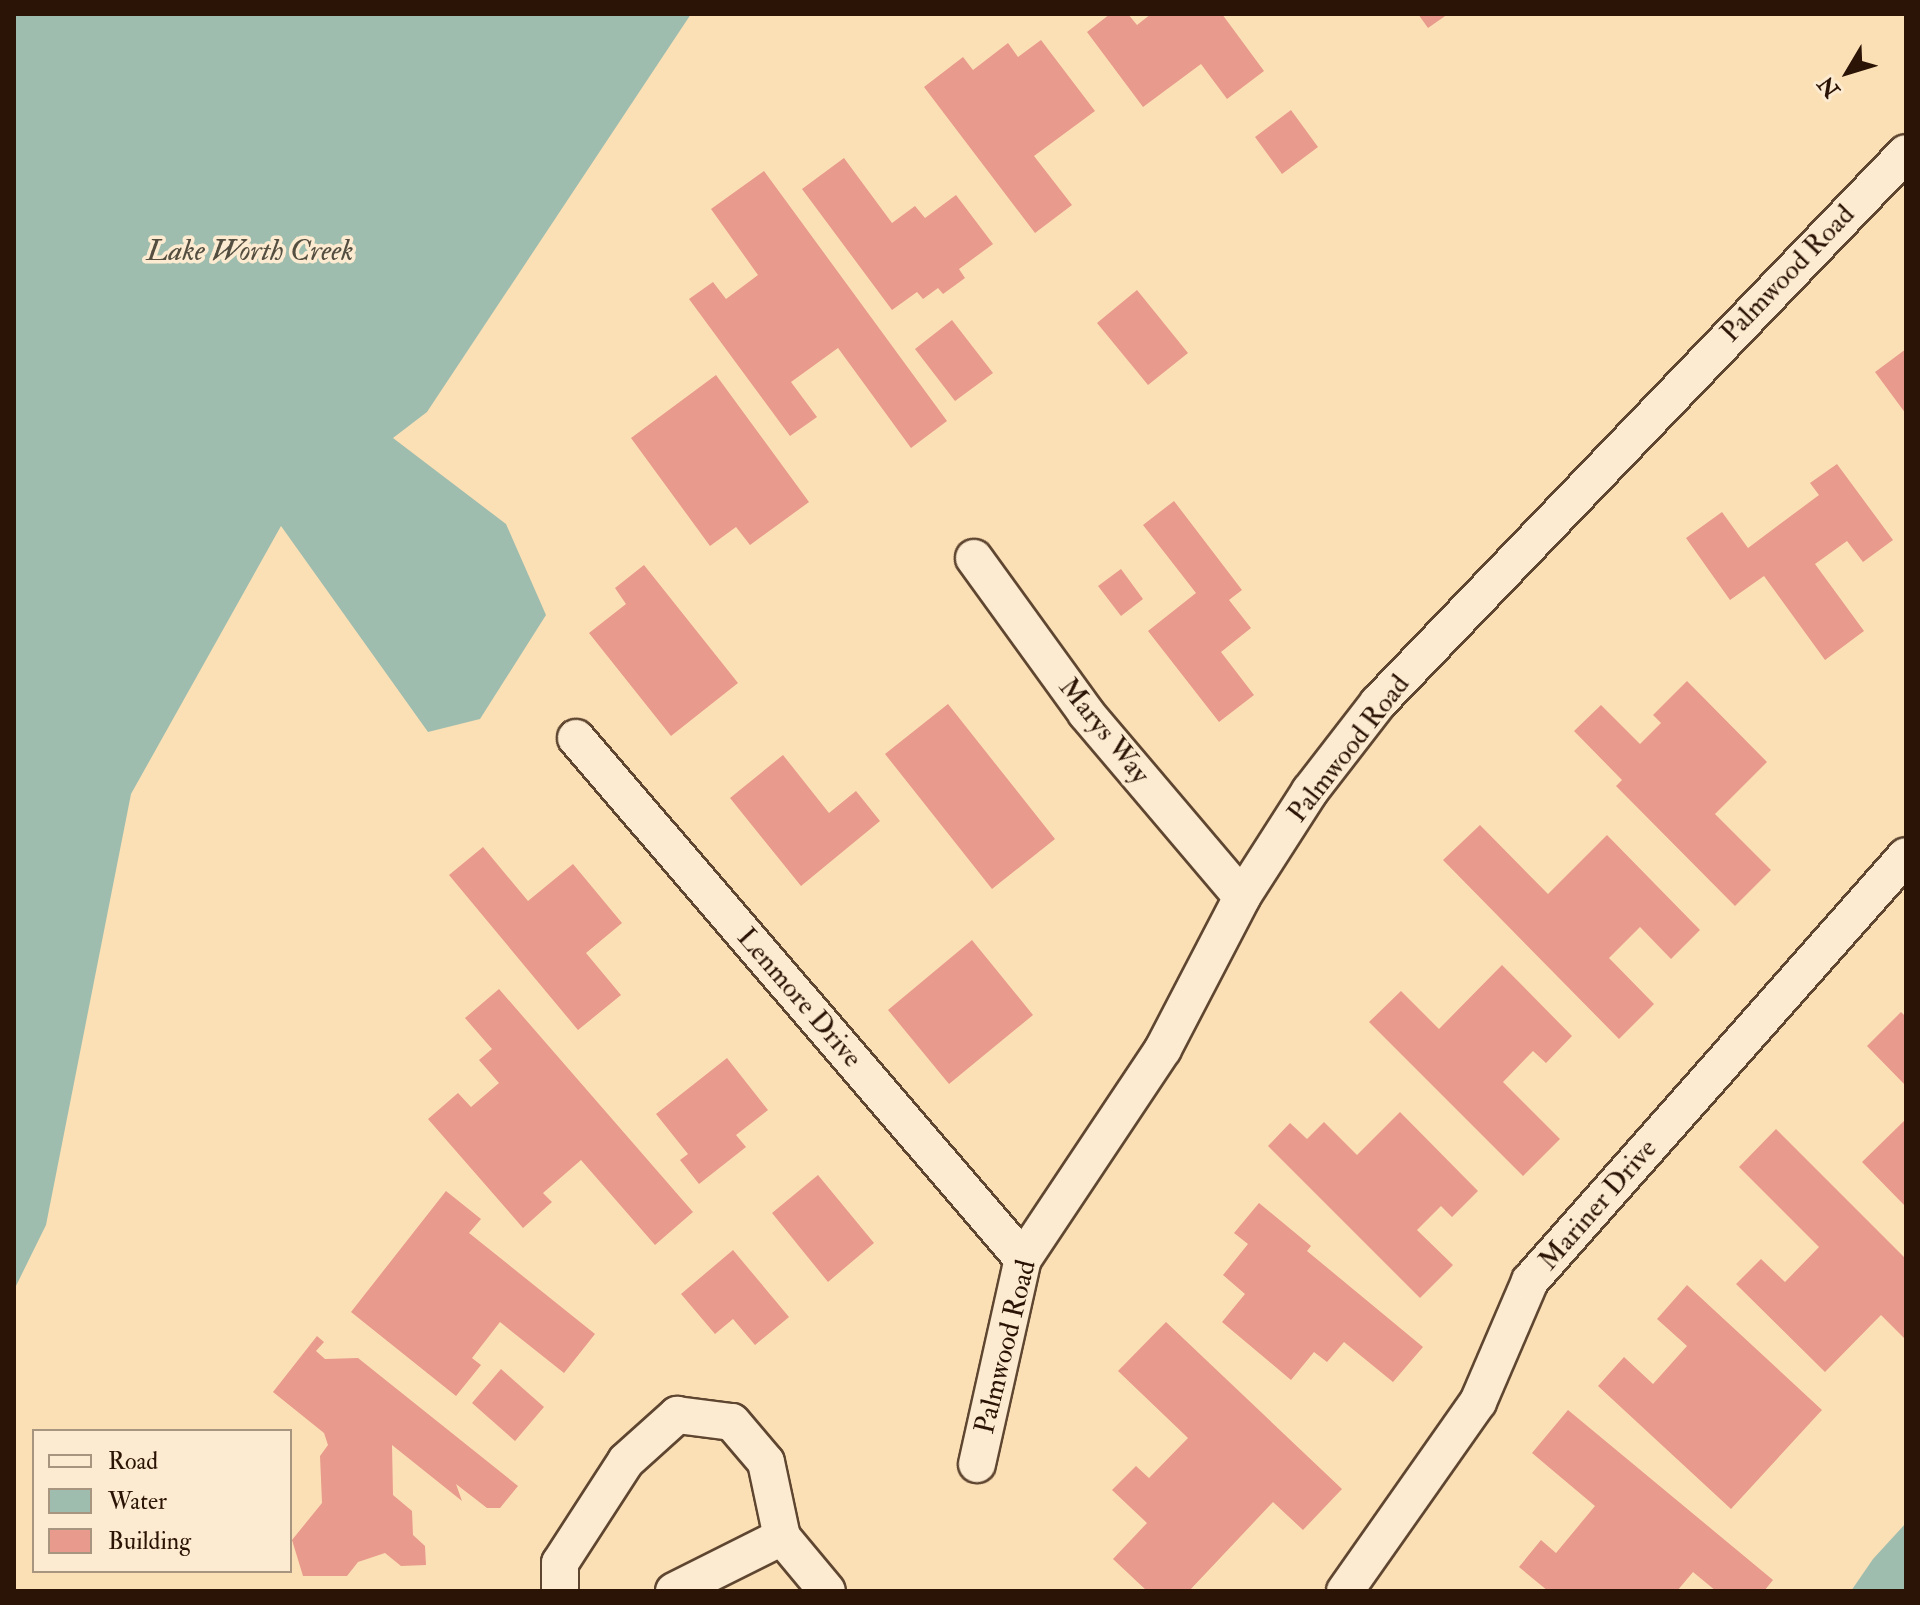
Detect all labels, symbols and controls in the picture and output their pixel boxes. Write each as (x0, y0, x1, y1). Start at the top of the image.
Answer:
north arrow (1808, 32, 1888, 112)
text: N (1812, 70, 1846, 103)
street label: Palmwood Road (1714, 198, 1862, 350)
water label: Lake Worth Creek (146, 233, 354, 269)
street label: Palmwood Road (1281, 669, 1417, 829)
street label: Marys Way (1051, 671, 1157, 791)
street label: Lenmore Drive (729, 921, 869, 1075)
street label: Mariner Drive (1532, 1133, 1664, 1277)
street label: Palmwood Road (968, 1257, 1044, 1437)
legend (32, 1429, 292, 1573)
text: Road (108, 1446, 158, 1477)
text: Water (108, 1486, 167, 1517)
text: Building (108, 1526, 191, 1557)

